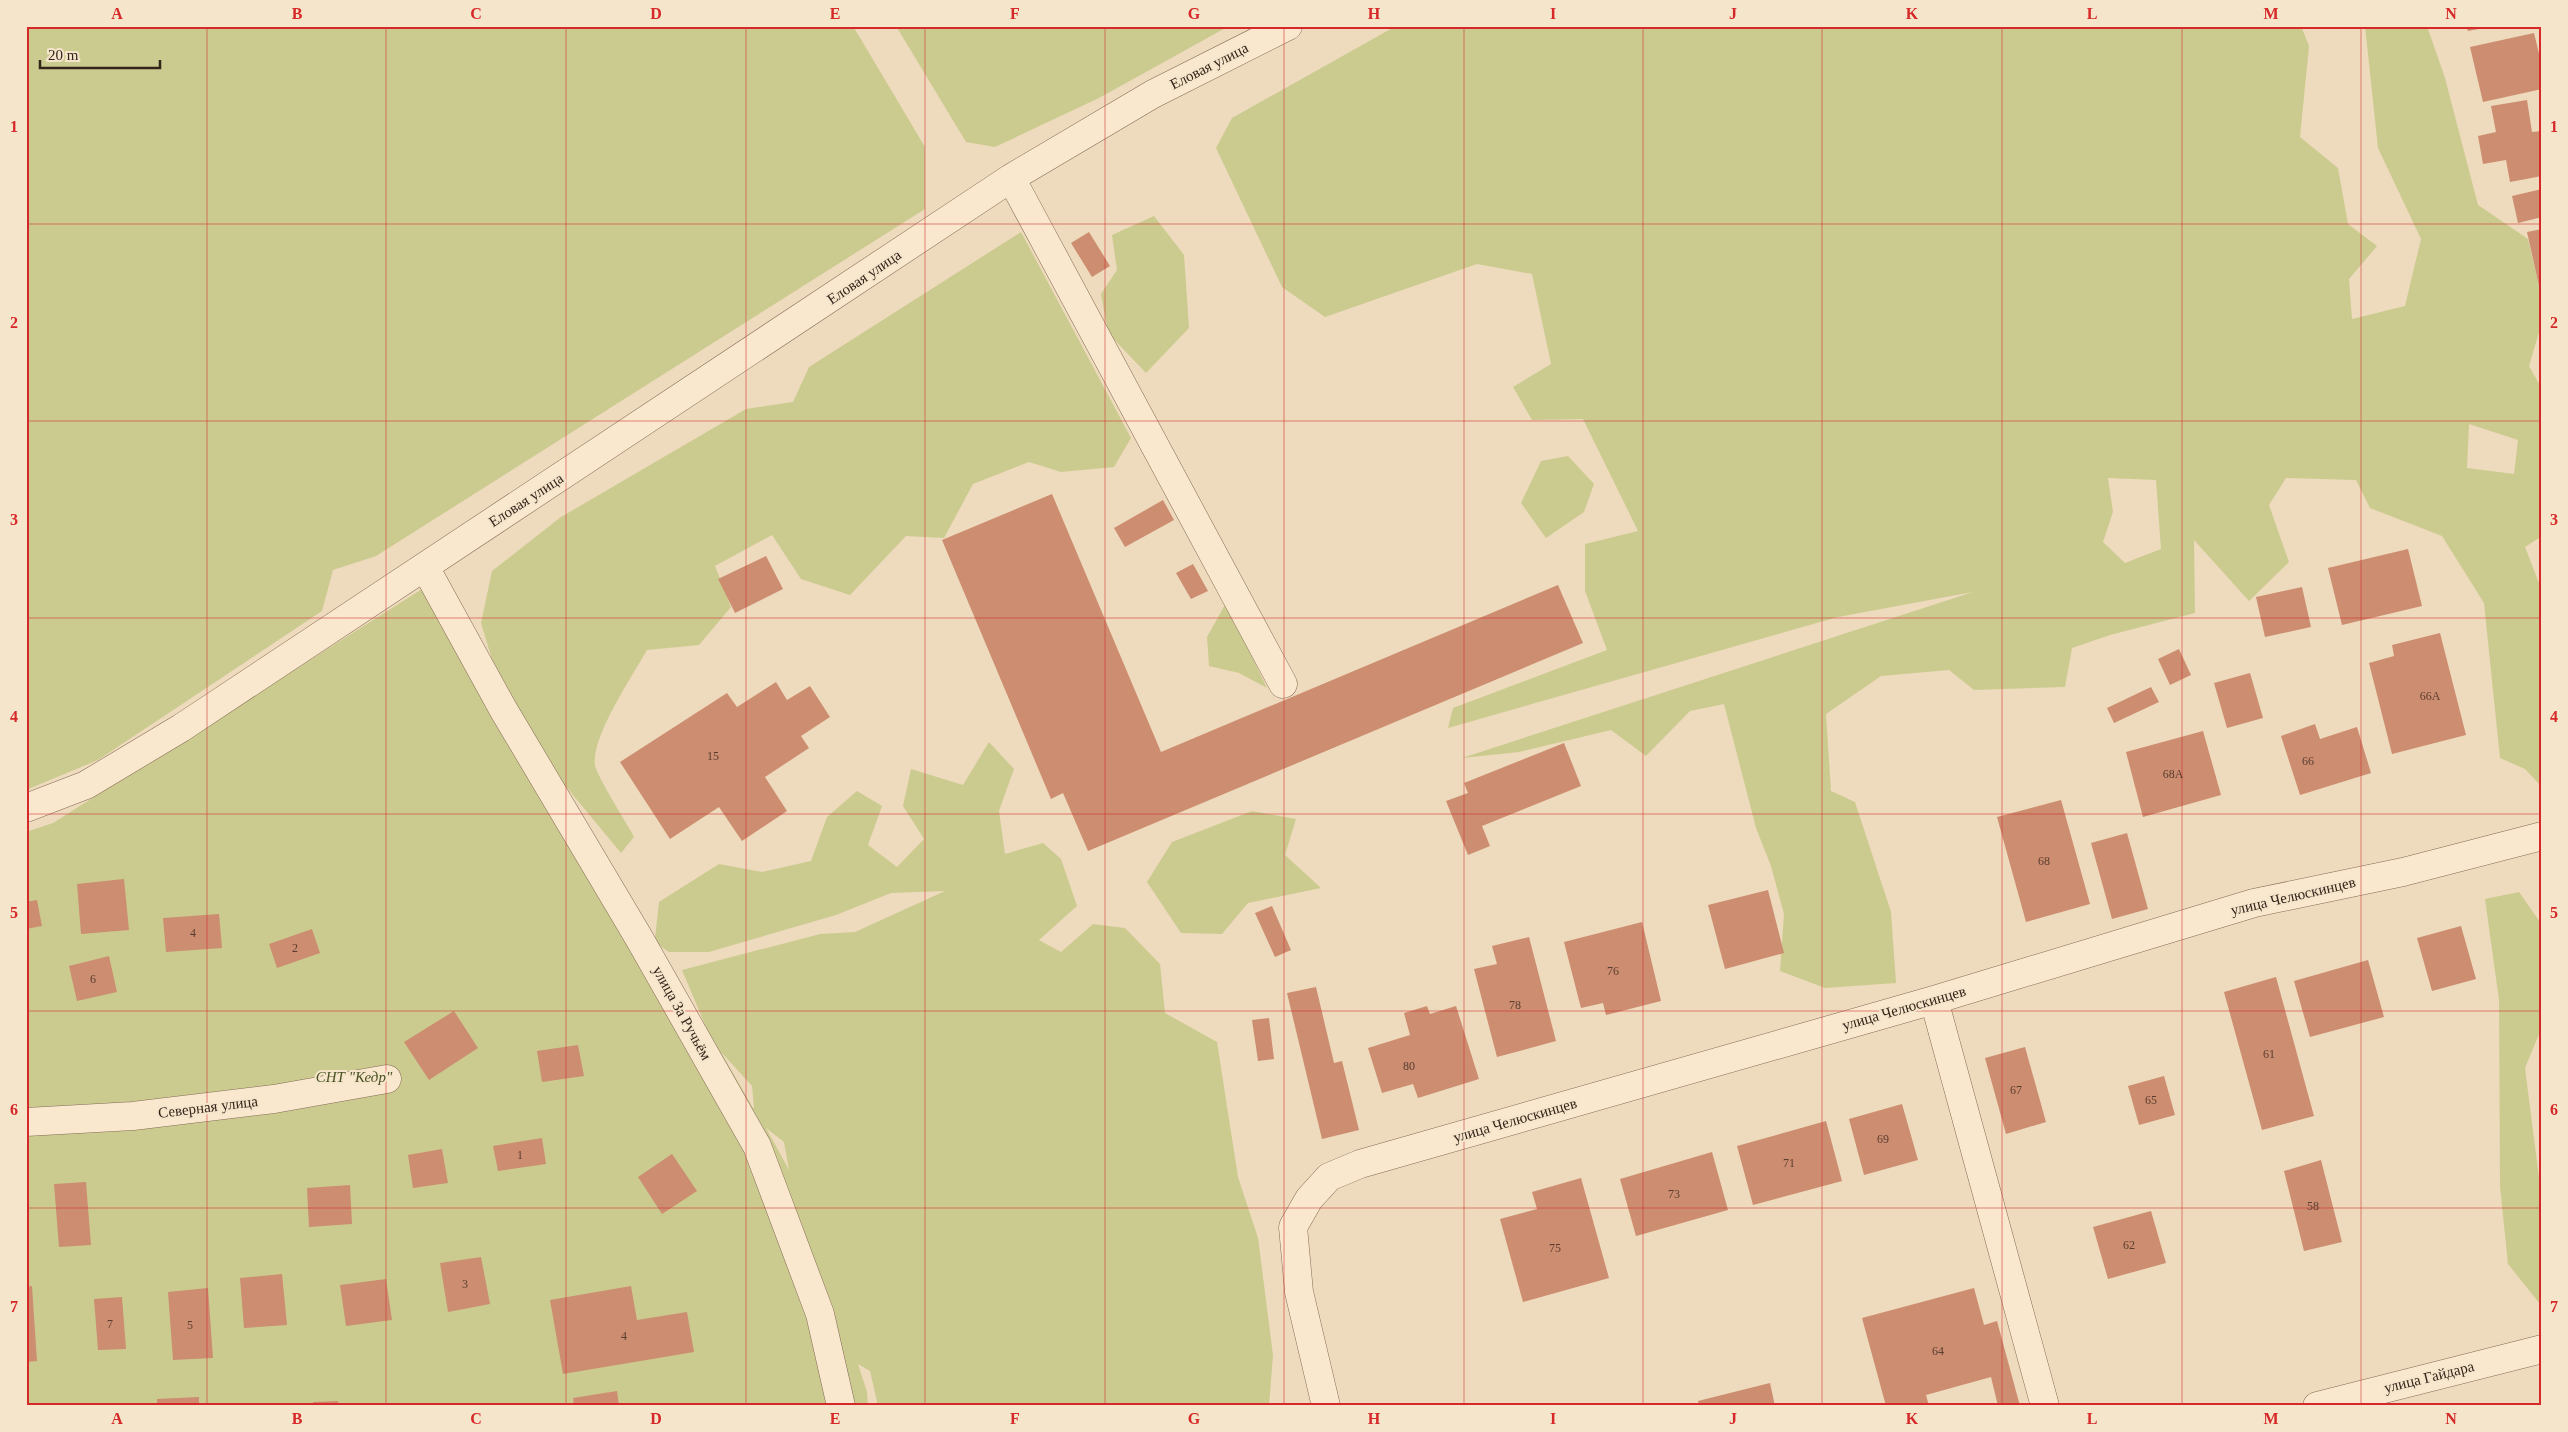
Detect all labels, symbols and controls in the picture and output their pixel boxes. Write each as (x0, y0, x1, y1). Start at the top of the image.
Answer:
text: A (111, 5, 123, 22)
text: B (292, 5, 303, 22)
text: C (470, 5, 482, 22)
text: D (650, 5, 662, 22)
text: E (830, 5, 840, 22)
text: F (1010, 5, 1020, 22)
text: G (1188, 5, 1201, 22)
text: H (1368, 5, 1381, 22)
text: I (1550, 5, 1556, 22)
text: J (1729, 5, 1737, 22)
text: K (1906, 5, 1919, 22)
text: L (2087, 5, 2097, 22)
text: M (2263, 5, 2279, 22)
text: N (2445, 5, 2457, 22)
scale bar (40, 38, 160, 70)
street label: Еловая улица (1167, 39, 1251, 93)
text: 20 m (48, 47, 79, 63)
text: 1 (10, 118, 18, 135)
text: 1 (2550, 118, 2558, 135)
street label: Еловая улица (824, 246, 904, 308)
text: 2 (10, 314, 18, 331)
text: 2 (2550, 314, 2558, 331)
street label: Еловая улица (486, 470, 566, 530)
text: 3 (10, 511, 18, 528)
text: 3 (2550, 511, 2558, 528)
house number: 66А (2420, 689, 2441, 703)
text: 4 (10, 708, 18, 725)
text: 4 (2550, 708, 2558, 725)
house number: 15 (707, 749, 719, 763)
house number: 66 (2302, 754, 2314, 768)
house number: 68А (2163, 767, 2184, 781)
house number: 68 (2038, 854, 2050, 868)
street label: улица Челюскинцев (2229, 874, 2357, 918)
text: 5 (10, 904, 18, 921)
text: 5 (2550, 904, 2558, 921)
house number: 4 (190, 926, 196, 940)
house number: 2 (292, 941, 298, 955)
street label: улица За Ручьём (650, 963, 715, 1063)
house number: 76 (1607, 964, 1619, 978)
house number: 6 (90, 972, 96, 986)
street label: улица Челюскинцев (1840, 983, 1968, 1033)
house number: 78 (1509, 998, 1521, 1012)
house number: 61 (2263, 1047, 2275, 1061)
house number: 80 (1403, 1059, 1415, 1073)
park label: СНТ "Кедр" (316, 1069, 393, 1085)
house number: 67 (2010, 1083, 2022, 1097)
street label: Северная улица (157, 1093, 259, 1121)
house number: 65 (2145, 1093, 2157, 1107)
street label: улица Челюскинцев (1451, 1095, 1579, 1145)
text: 6 (10, 1101, 18, 1118)
text: 6 (2550, 1101, 2558, 1118)
house number: 69 (1877, 1132, 1889, 1146)
house number: 1 (517, 1148, 523, 1162)
house number: 71 (1783, 1156, 1795, 1170)
house number: 73 (1668, 1187, 1680, 1201)
house number: 58 (2307, 1199, 2319, 1213)
house number: 62 (2123, 1238, 2135, 1252)
house number: 75 (1549, 1241, 1561, 1255)
house number: 3 (462, 1277, 468, 1291)
text: 7 (10, 1298, 18, 1315)
text: 7 (2550, 1298, 2558, 1315)
house number: 7 (107, 1317, 113, 1331)
house number: 5 (187, 1318, 193, 1332)
house number: 4 (621, 1329, 627, 1343)
house number: 64 (1932, 1344, 1944, 1358)
street label: улица Гайдара (2382, 1358, 2476, 1396)
text: A (111, 1410, 123, 1427)
text: B (292, 1410, 303, 1427)
text: C (470, 1410, 482, 1427)
text: D (650, 1410, 662, 1427)
text: E (830, 1410, 840, 1427)
text: F (1010, 1410, 1020, 1427)
text: G (1188, 1410, 1201, 1427)
text: H (1368, 1410, 1381, 1427)
text: I (1550, 1410, 1556, 1427)
text: J (1729, 1410, 1737, 1427)
text: K (1906, 1410, 1919, 1427)
text: L (2087, 1410, 2097, 1427)
text: M (2263, 1410, 2279, 1427)
text: N (2445, 1410, 2457, 1427)

